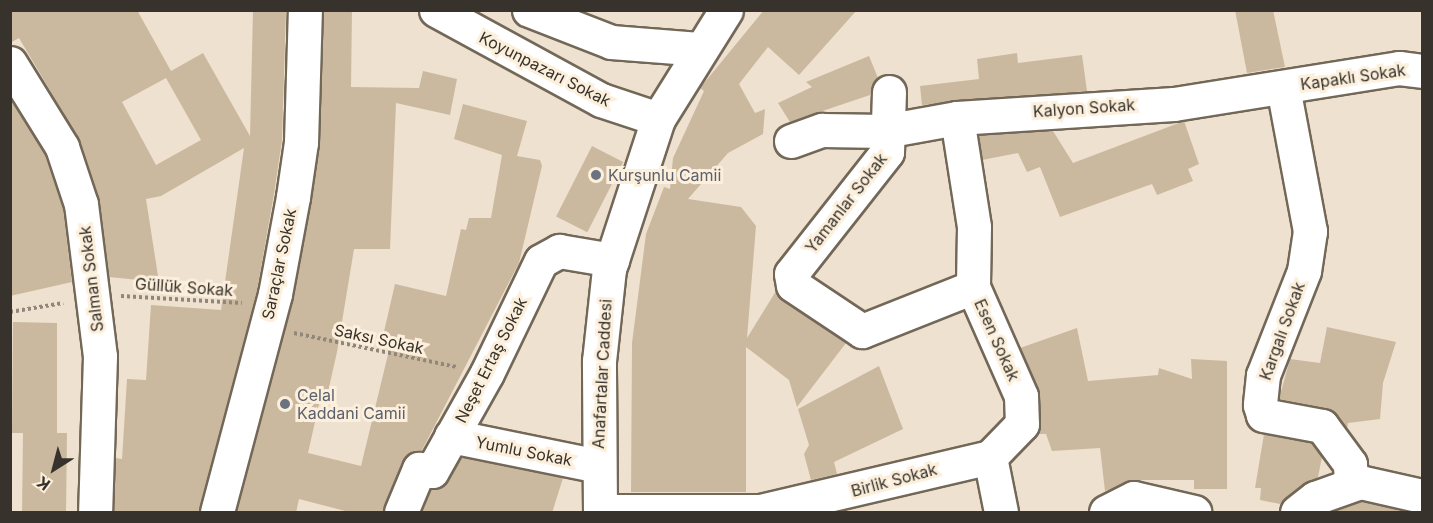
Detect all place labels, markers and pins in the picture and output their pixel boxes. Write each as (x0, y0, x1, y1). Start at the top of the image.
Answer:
place label: Kurşunlu Camii (608, 165, 721, 185)
marker: Kurşunlu Camii (589, 168, 603, 182)
place label: Celal Kaddani Camii (297, 385, 406, 423)
marker: Celal Kaddani Camii (278, 397, 292, 411)

